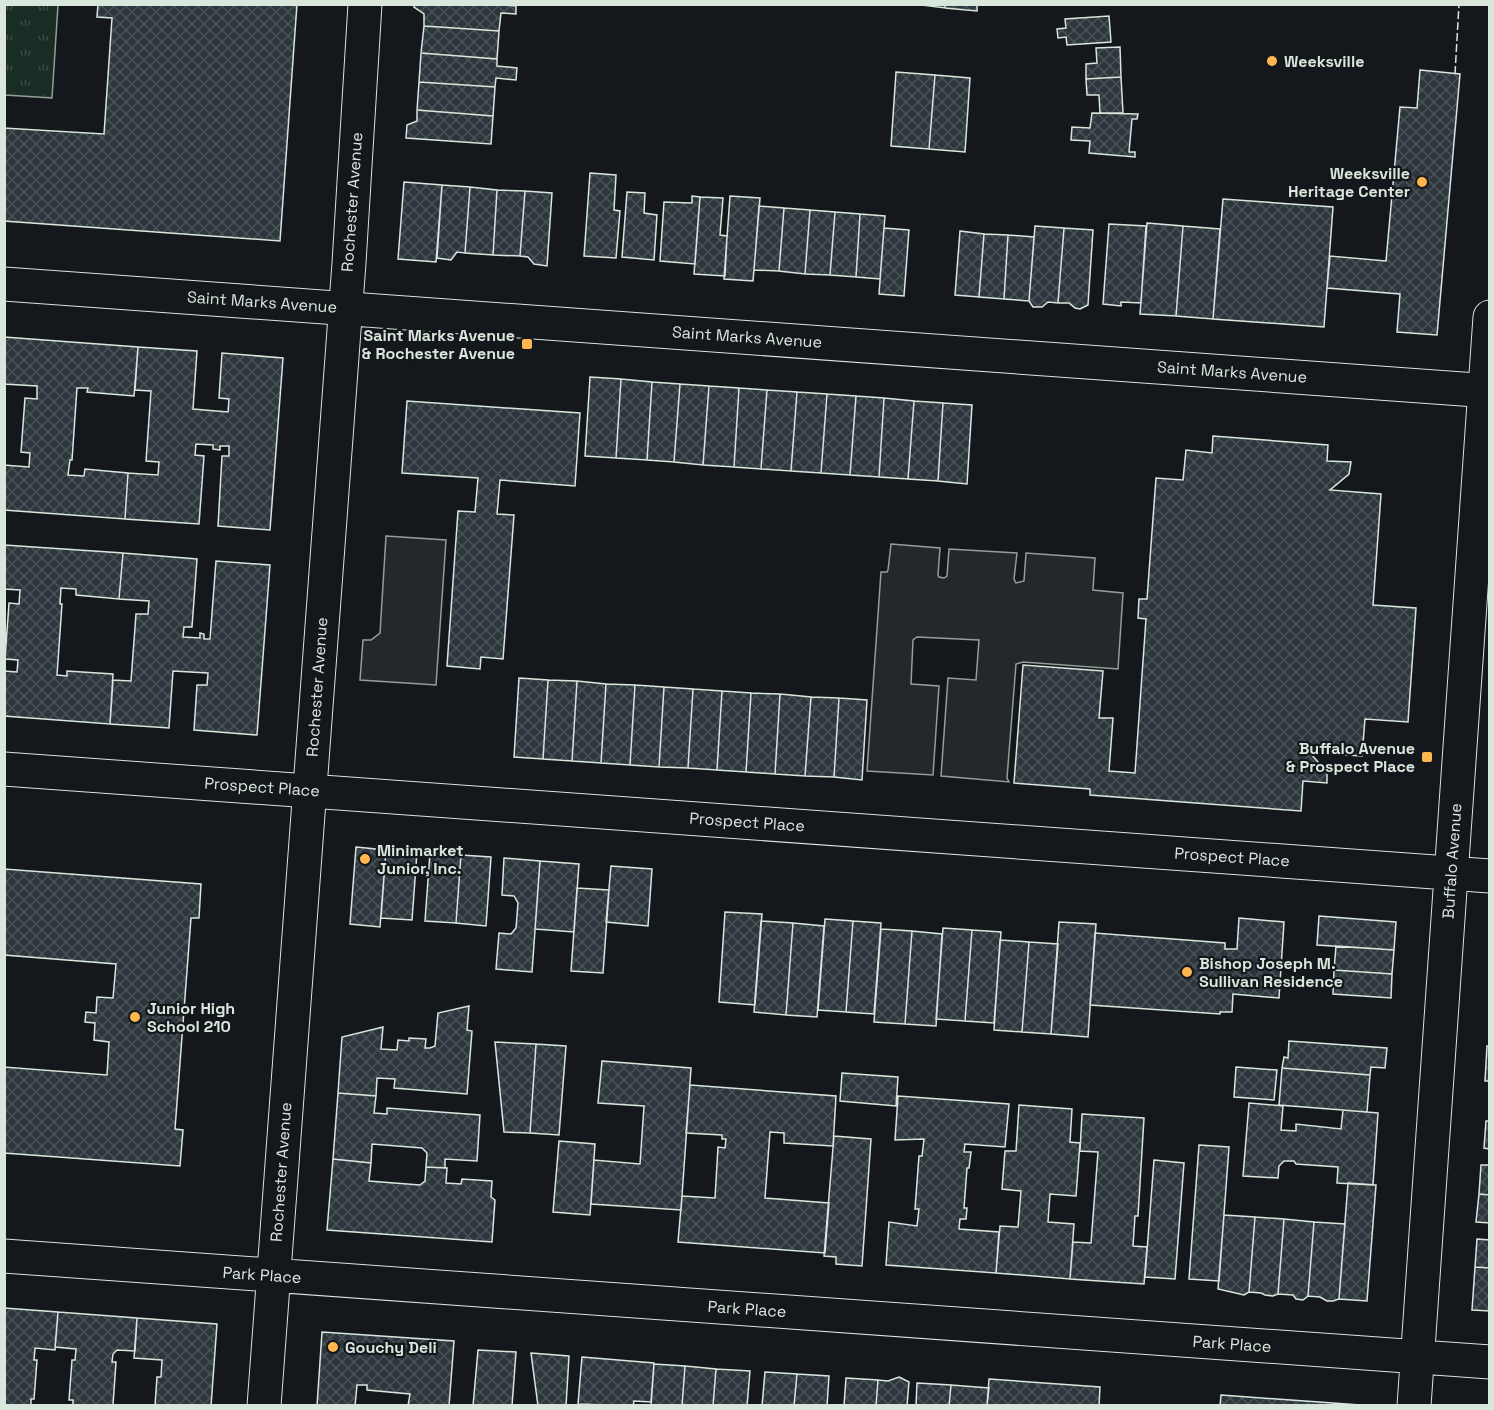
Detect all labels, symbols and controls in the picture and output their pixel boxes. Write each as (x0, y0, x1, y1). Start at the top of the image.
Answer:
place label: Weeksville (1284, 51, 1364, 72)
marker: Weeksville (1265, 54, 1279, 68)
street label: Rochester Avenue (337, 131, 367, 273)
place label: Weeksville Heritage Center (1288, 163, 1410, 202)
marker: Weeksville Heritage Center (1415, 175, 1429, 189)
street label: Saint Marks Avenue (186, 286, 338, 318)
street label: Saint Marks Avenue (671, 321, 823, 353)
place label: Saint Marks Avenue & Rochester Avenue (362, 325, 515, 364)
marker: Saint Marks Avenue & Rochester Avenue (520, 337, 534, 351)
street label: Saint Marks Avenue (1156, 356, 1308, 388)
street label: Rochester Avenue (302, 616, 332, 758)
place label: Buffalo Avenue & Prospect Place (1286, 738, 1415, 777)
marker: Buffalo Avenue & Prospect Place (1420, 750, 1434, 764)
street label: Prospect Place (204, 772, 320, 802)
street label: Buffalo Avenue (1437, 802, 1467, 920)
street label: Prospect Place (689, 807, 805, 837)
place label: Minimarket Junior, Inc. (377, 840, 464, 879)
street label: Prospect Place (1174, 842, 1290, 872)
marker: Minimarket Junior, Inc. (358, 852, 372, 866)
place label: Bishop Joseph M. Sullivan Residence (1199, 953, 1343, 992)
marker: Bishop Joseph M. Sullivan Residence (1180, 965, 1194, 979)
place label: Junior High School 210 (147, 998, 235, 1037)
marker: Junior High School 210 (128, 1010, 142, 1024)
street label: Rochester Avenue (266, 1101, 296, 1243)
street label: Park Place (222, 1262, 302, 1288)
street label: Park Place (707, 1296, 787, 1322)
street label: Park Place (1192, 1331, 1272, 1357)
place label: Gouchy Deli (345, 1337, 437, 1358)
marker: Gouchy Deli (326, 1340, 340, 1354)

